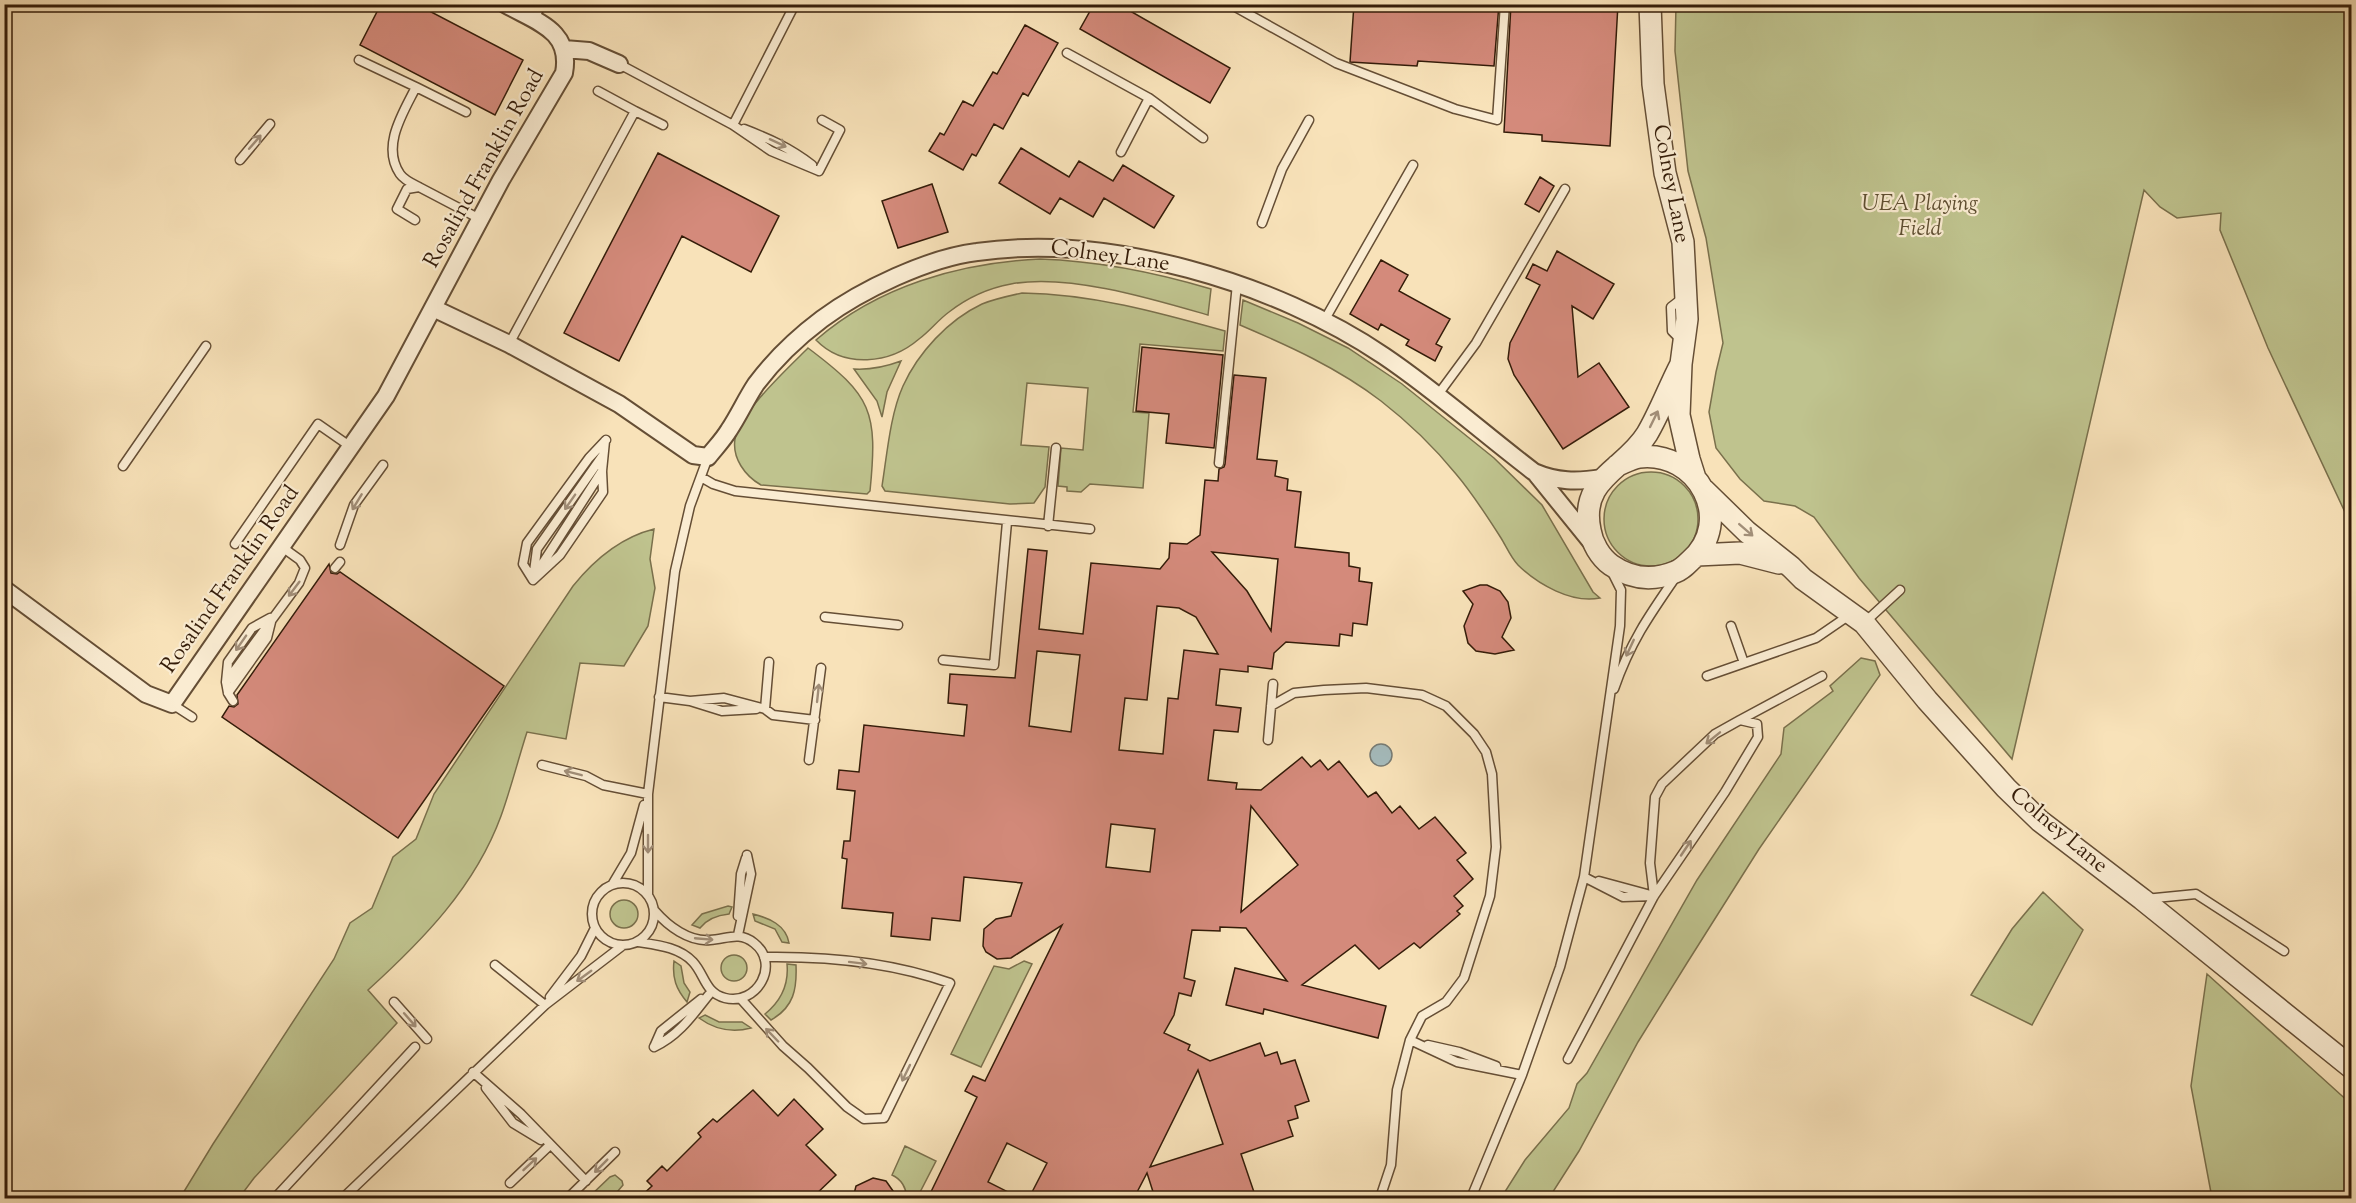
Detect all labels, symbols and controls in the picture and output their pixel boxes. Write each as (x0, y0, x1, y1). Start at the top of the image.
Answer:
street label: Rosalind Franklin Road (417, 64, 553, 274)
street label: Colney Lane (1643, 122, 1697, 246)
one-way arrow (248, 135, 262, 150)
one-way arrow (769, 137, 787, 149)
park label: UEA Playing Field (1862, 189, 1979, 246)
street label: Colney Lane (1048, 233, 1172, 281)
one-way arrow (1648, 411, 1660, 429)
street label: Rosalind Franklin Road (154, 479, 308, 681)
one-way arrow (351, 493, 363, 510)
one-way arrow (564, 493, 576, 509)
one-way arrow (1738, 523, 1753, 537)
one-way arrow (287, 581, 300, 597)
one-way arrow (235, 635, 247, 651)
one-way arrow (1624, 638, 1636, 656)
one-way arrow (813, 684, 824, 703)
one-way arrow (1705, 731, 1721, 744)
one-way arrow (564, 766, 583, 778)
street label: Colney Lane (2002, 780, 2114, 882)
one-way arrow (642, 834, 654, 854)
one-way arrow (1680, 839, 1693, 856)
one-way arrow (694, 933, 714, 944)
one-way arrow (848, 957, 867, 968)
one-way arrow (576, 970, 592, 982)
one-way arrow (403, 1013, 417, 1028)
one-way arrow (765, 1028, 779, 1043)
one-way arrow (900, 1064, 912, 1082)
one-way arrow (522, 1157, 537, 1171)
one-way arrow (593, 1159, 608, 1174)

